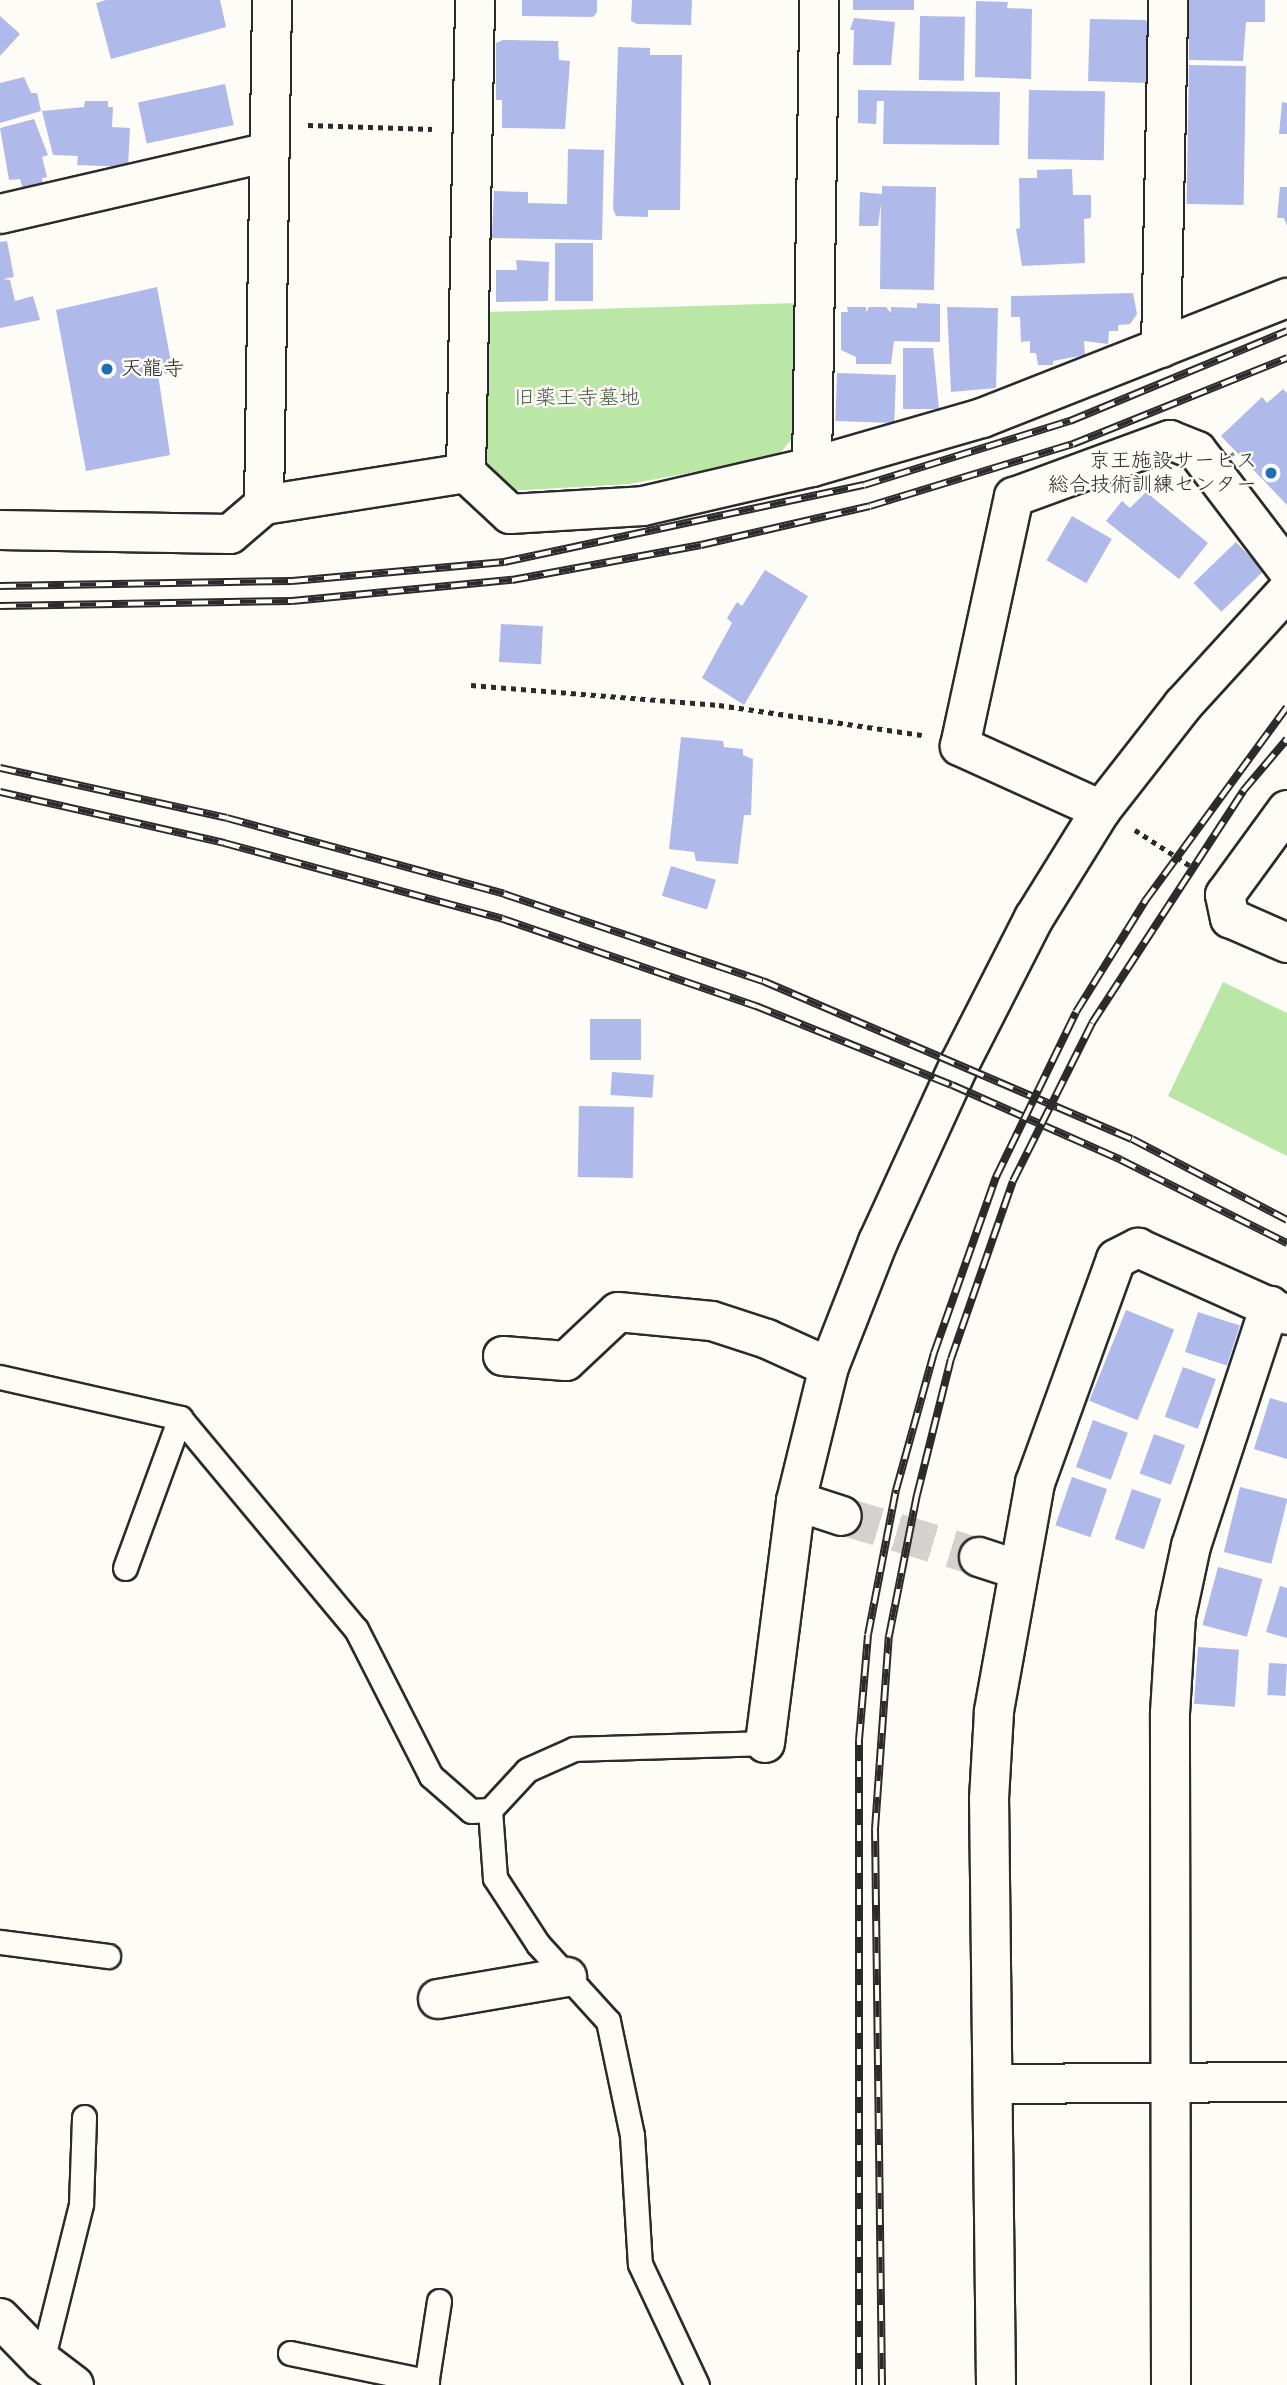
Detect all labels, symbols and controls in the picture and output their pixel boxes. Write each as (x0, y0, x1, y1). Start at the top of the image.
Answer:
place label: 天龍寺 (121, 356, 184, 382)
marker: 天龍寺 (99, 361, 115, 377)
park label: 旧薬王寺墓地 (514, 385, 640, 411)
place label: 京王施設サービス 総合技術訓練センター (1047, 448, 1257, 498)
marker: 京王施設サービス 総合技術訓練センター (1263, 465, 1279, 481)

